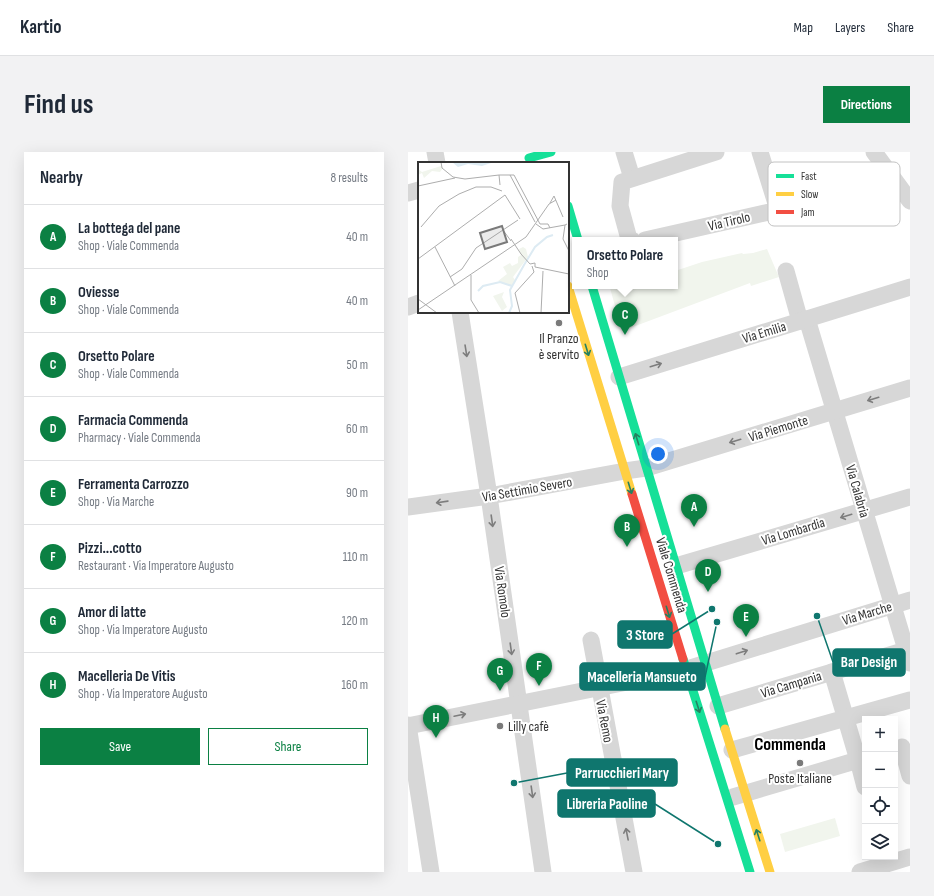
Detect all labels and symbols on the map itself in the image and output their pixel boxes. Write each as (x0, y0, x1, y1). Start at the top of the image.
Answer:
inset map (418, 162, 569, 313)
legend (768, 162, 900, 226)
text: Fast (801, 170, 817, 183)
text: Slow (801, 188, 818, 201)
text: Jam (800, 206, 815, 219)
street label: Via Tirolo (706, 208, 752, 235)
pin: C (612, 302, 638, 335)
marker: Il Pranzo è servito (554, 318, 564, 328)
street label: Via Emilia (740, 318, 788, 347)
place label: Il Pranzo è servito (539, 330, 579, 363)
one-way arrow (462, 344, 470, 357)
one-way arrow (584, 344, 592, 356)
one-way arrow (649, 361, 662, 368)
one-way arrow (866, 396, 879, 403)
street label: Via Piemonte (746, 411, 810, 446)
one-way arrow (633, 433, 640, 446)
one-way arrow (729, 438, 742, 445)
your location (648, 444, 668, 464)
street label: Via Calabria (842, 463, 873, 520)
street label: Via Settimio Severo (481, 473, 574, 506)
one-way arrow (627, 481, 634, 494)
pin: A (681, 494, 707, 527)
one-way arrow (435, 498, 448, 506)
one-way arrow (839, 513, 852, 520)
one-way arrow (488, 514, 496, 527)
pin: B (614, 514, 640, 547)
street label: Via Lombardia (760, 514, 827, 549)
street label: Viale Commenda (652, 535, 691, 615)
pin: D (695, 559, 721, 592)
street label: Via Romolo (490, 565, 515, 619)
street label: Via Marche (840, 598, 894, 629)
pin: E (733, 604, 759, 637)
one-way arrow (665, 605, 673, 617)
callout: 3 Store (618, 621, 672, 648)
text: 3 Store (626, 626, 664, 645)
one-way arrow (507, 642, 515, 655)
one-way arrow (736, 648, 749, 655)
callout: Bar Design (833, 649, 905, 676)
pin: F (526, 653, 552, 686)
text: Bar Design (841, 653, 897, 672)
pin: G (487, 658, 513, 691)
callout: Macelleria Mansueto (580, 663, 705, 690)
street label: Via Campania (759, 667, 824, 702)
text: Macelleria Mansueto (587, 668, 697, 687)
street label: Via Remo (592, 698, 617, 744)
one-way arrow (695, 700, 702, 713)
pin: H (423, 705, 449, 738)
one-way arrow (453, 711, 466, 719)
place label: Lilly cafè (508, 718, 549, 735)
marker: Lilly cafè (495, 721, 505, 731)
district label: Commenda (754, 734, 826, 755)
marker: Poste Italiane (795, 758, 805, 768)
callout: Parrucchieri Mary (567, 759, 677, 786)
text: Parrucchieri Mary (575, 764, 670, 783)
place label: Poste Italiane (768, 770, 832, 787)
one-way arrow (528, 785, 536, 798)
callout: Libreria Paoline (558, 790, 655, 817)
text: Libreria Paoline (566, 795, 648, 814)
one-way arrow (622, 828, 630, 841)
one-way arrow (754, 829, 761, 842)

